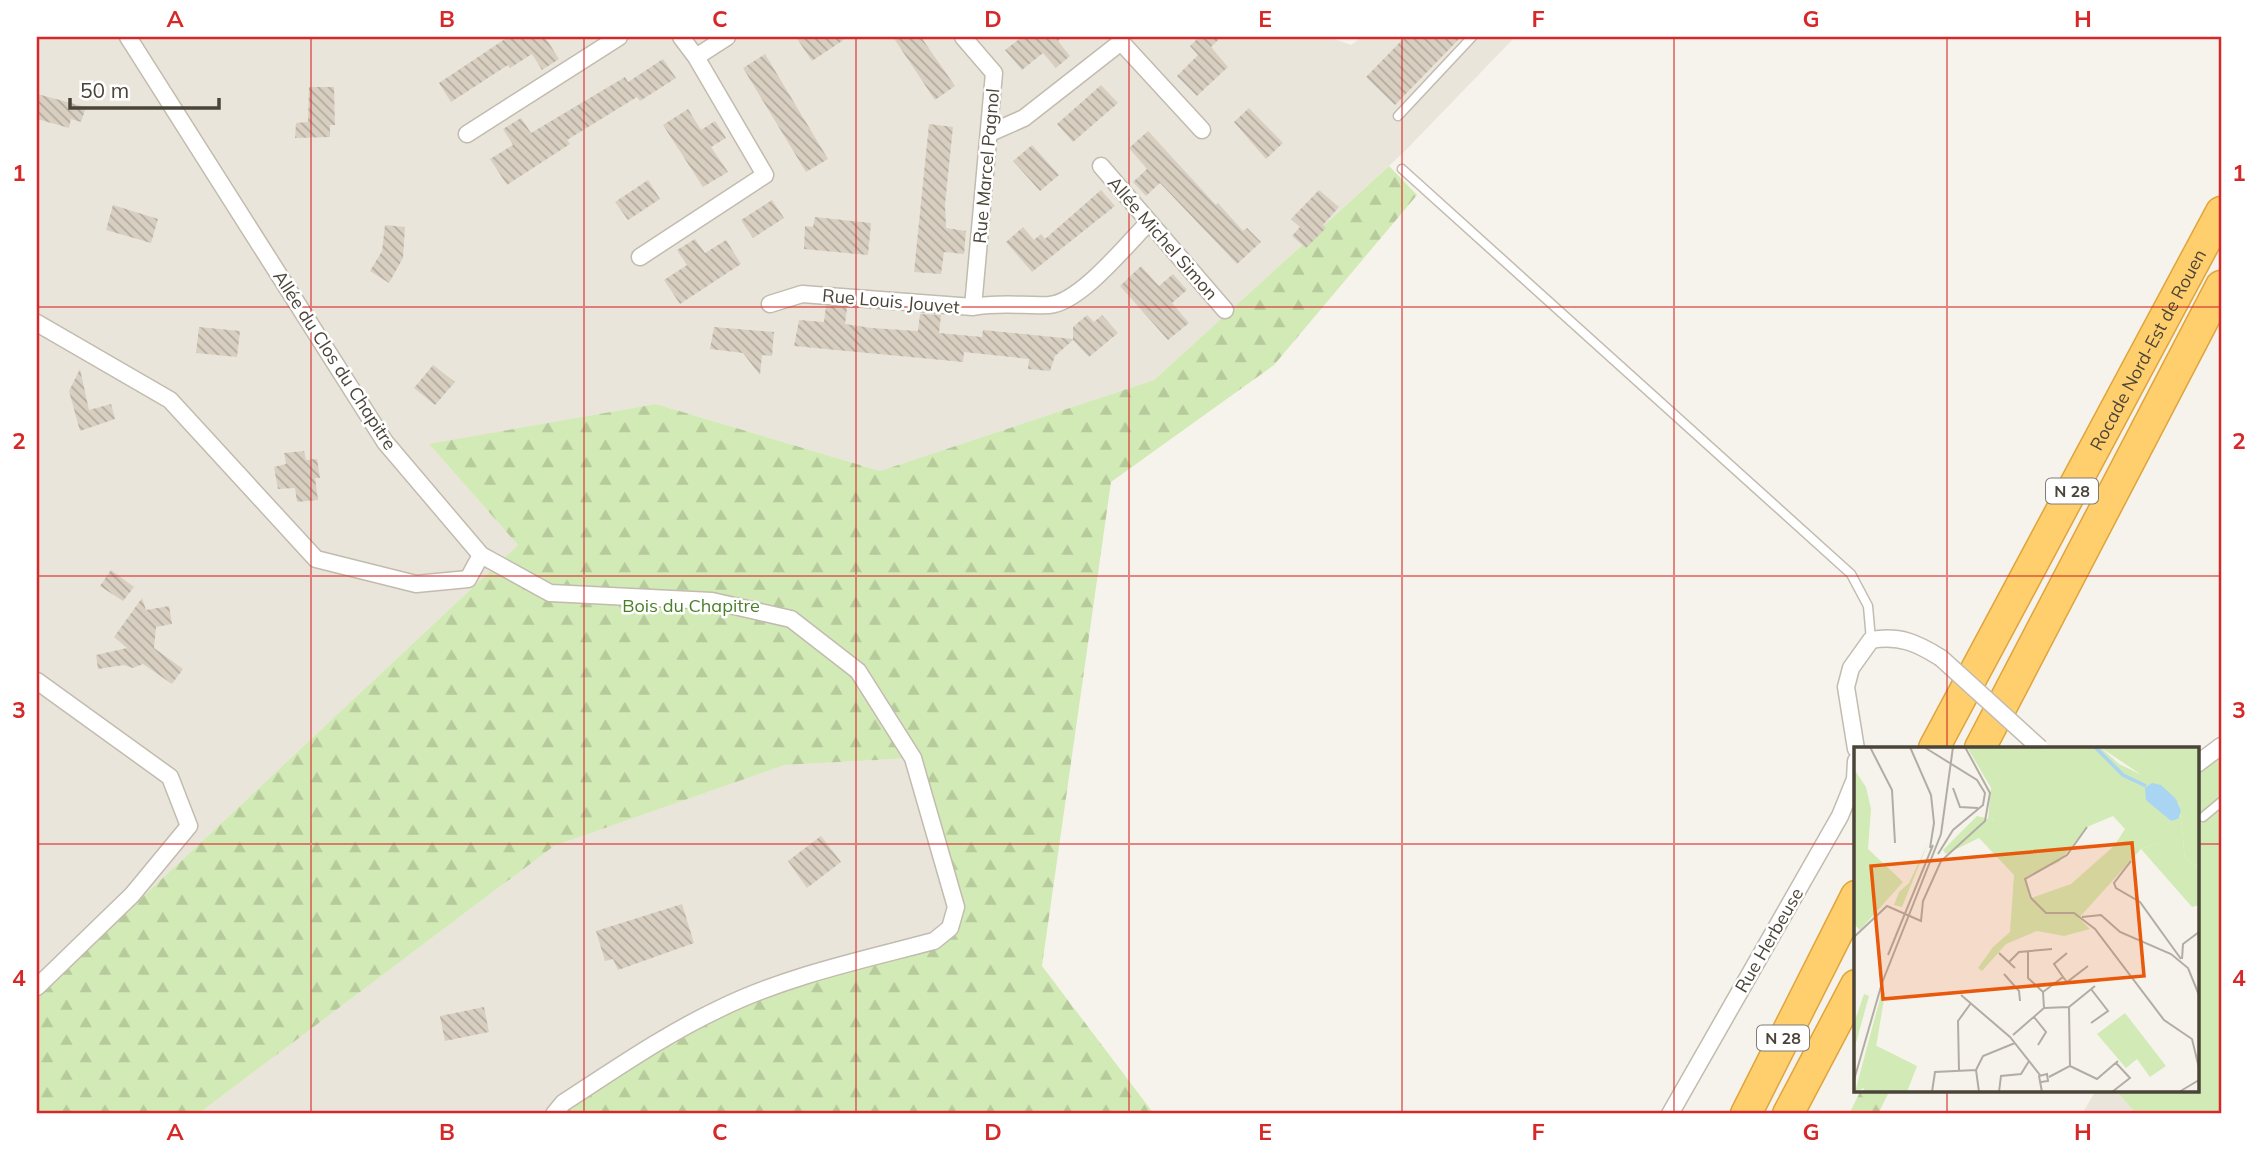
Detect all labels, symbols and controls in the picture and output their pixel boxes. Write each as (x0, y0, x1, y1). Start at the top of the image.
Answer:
text: A (166, 4, 184, 33)
text: B (439, 4, 455, 33)
text: C (712, 4, 728, 33)
text: D (984, 4, 1002, 33)
text: E (1258, 4, 1272, 33)
text: F (1531, 4, 1545, 33)
text: G (1802, 4, 1820, 33)
text: H (2074, 4, 2092, 33)
scale bar (70, 66, 219, 110)
text: 50 m (80, 77, 129, 103)
street label: Rue Marcel Pagnol (968, 88, 1004, 244)
text: 1 (12, 158, 26, 187)
text: 1 (2232, 158, 2246, 187)
street label: Allée Michel Simon (1103, 172, 1223, 304)
street label: Rocade Nord-Est de Rouen (2084, 245, 2211, 454)
street label: Allée du Clos du Chapitre (268, 266, 402, 454)
street label: Rue Louis Jouvet (821, 284, 961, 318)
text: 2 (12, 426, 26, 455)
text: 2 (2232, 426, 2246, 455)
road number: N 28 (2046, 478, 2098, 504)
park label: Bois du Chapitre (622, 594, 760, 617)
text: 3 (12, 695, 26, 724)
text: 3 (2232, 695, 2246, 724)
inset map (1854, 747, 2198, 1092)
street label: Rue Herbeuse (1730, 884, 1808, 996)
text: 4 (12, 963, 26, 992)
text: 4 (2232, 963, 2246, 992)
road number: N 28 (1757, 1026, 1809, 1050)
text: A (166, 1117, 184, 1146)
text: B (439, 1117, 455, 1146)
text: C (712, 1117, 728, 1146)
text: D (984, 1117, 1002, 1146)
text: E (1258, 1117, 1272, 1146)
text: F (1531, 1117, 1545, 1146)
text: G (1802, 1117, 1820, 1146)
text: H (2074, 1117, 2092, 1146)

